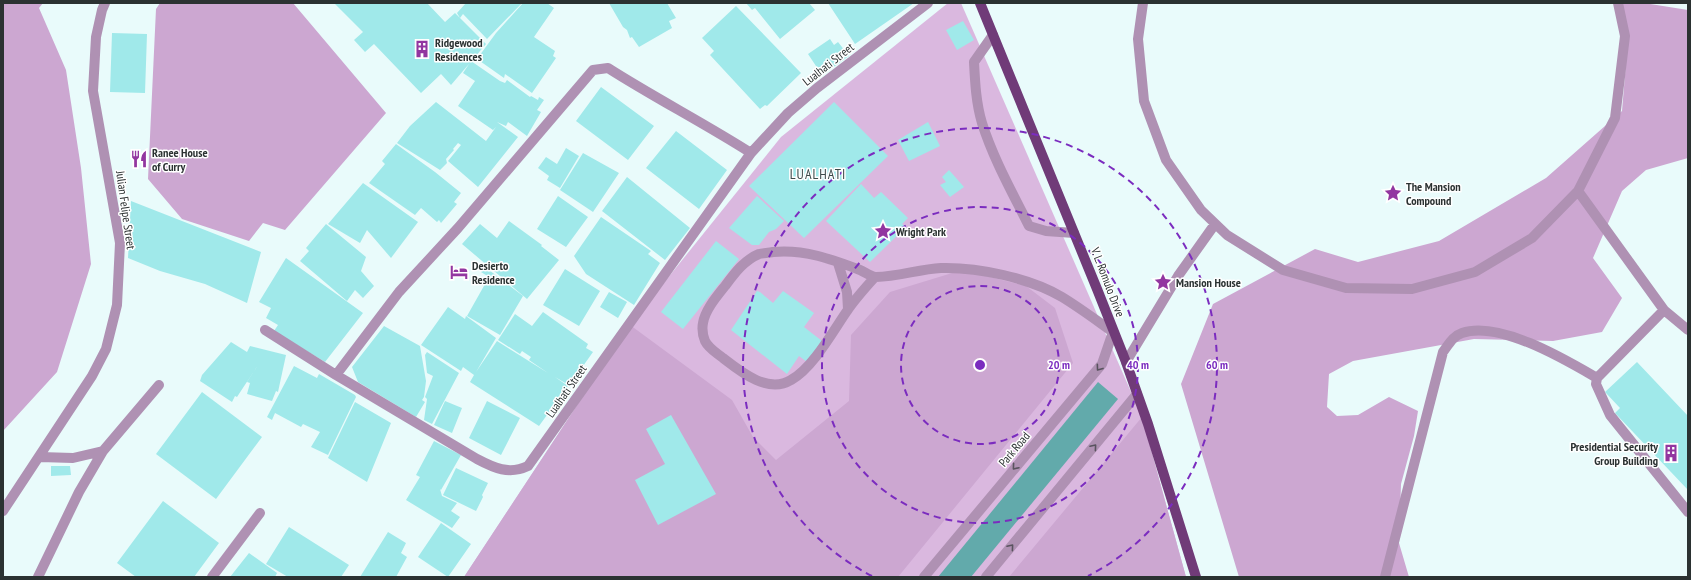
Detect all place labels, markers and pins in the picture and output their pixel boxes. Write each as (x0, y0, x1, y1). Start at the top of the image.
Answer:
place label: Ridgewood Residences (435, 35, 483, 64)
building icon: Ridgewood Residences (412, 39, 432, 59)
place label: Ranee House of Curry (152, 145, 208, 174)
restaurant icon: Ranee House of Curry (129, 149, 149, 169)
place label: The Mansion Compound (1406, 179, 1461, 208)
place icon: The Mansion Compound (1383, 183, 1403, 203)
place icon: Wright Park (873, 221, 893, 241)
place label: Wright Park (895, 224, 946, 239)
place label: Desierto Residence (472, 258, 515, 287)
hotel icon: Desierto Residence (449, 262, 469, 282)
place icon: Mansion House (1153, 272, 1173, 292)
place label: Mansion House (1176, 275, 1241, 290)
centre of rings (973, 358, 987, 372)
place label: Presidential Security Group Building (1570, 439, 1658, 468)
building icon: Presidential Security Group Building (1661, 443, 1681, 463)

